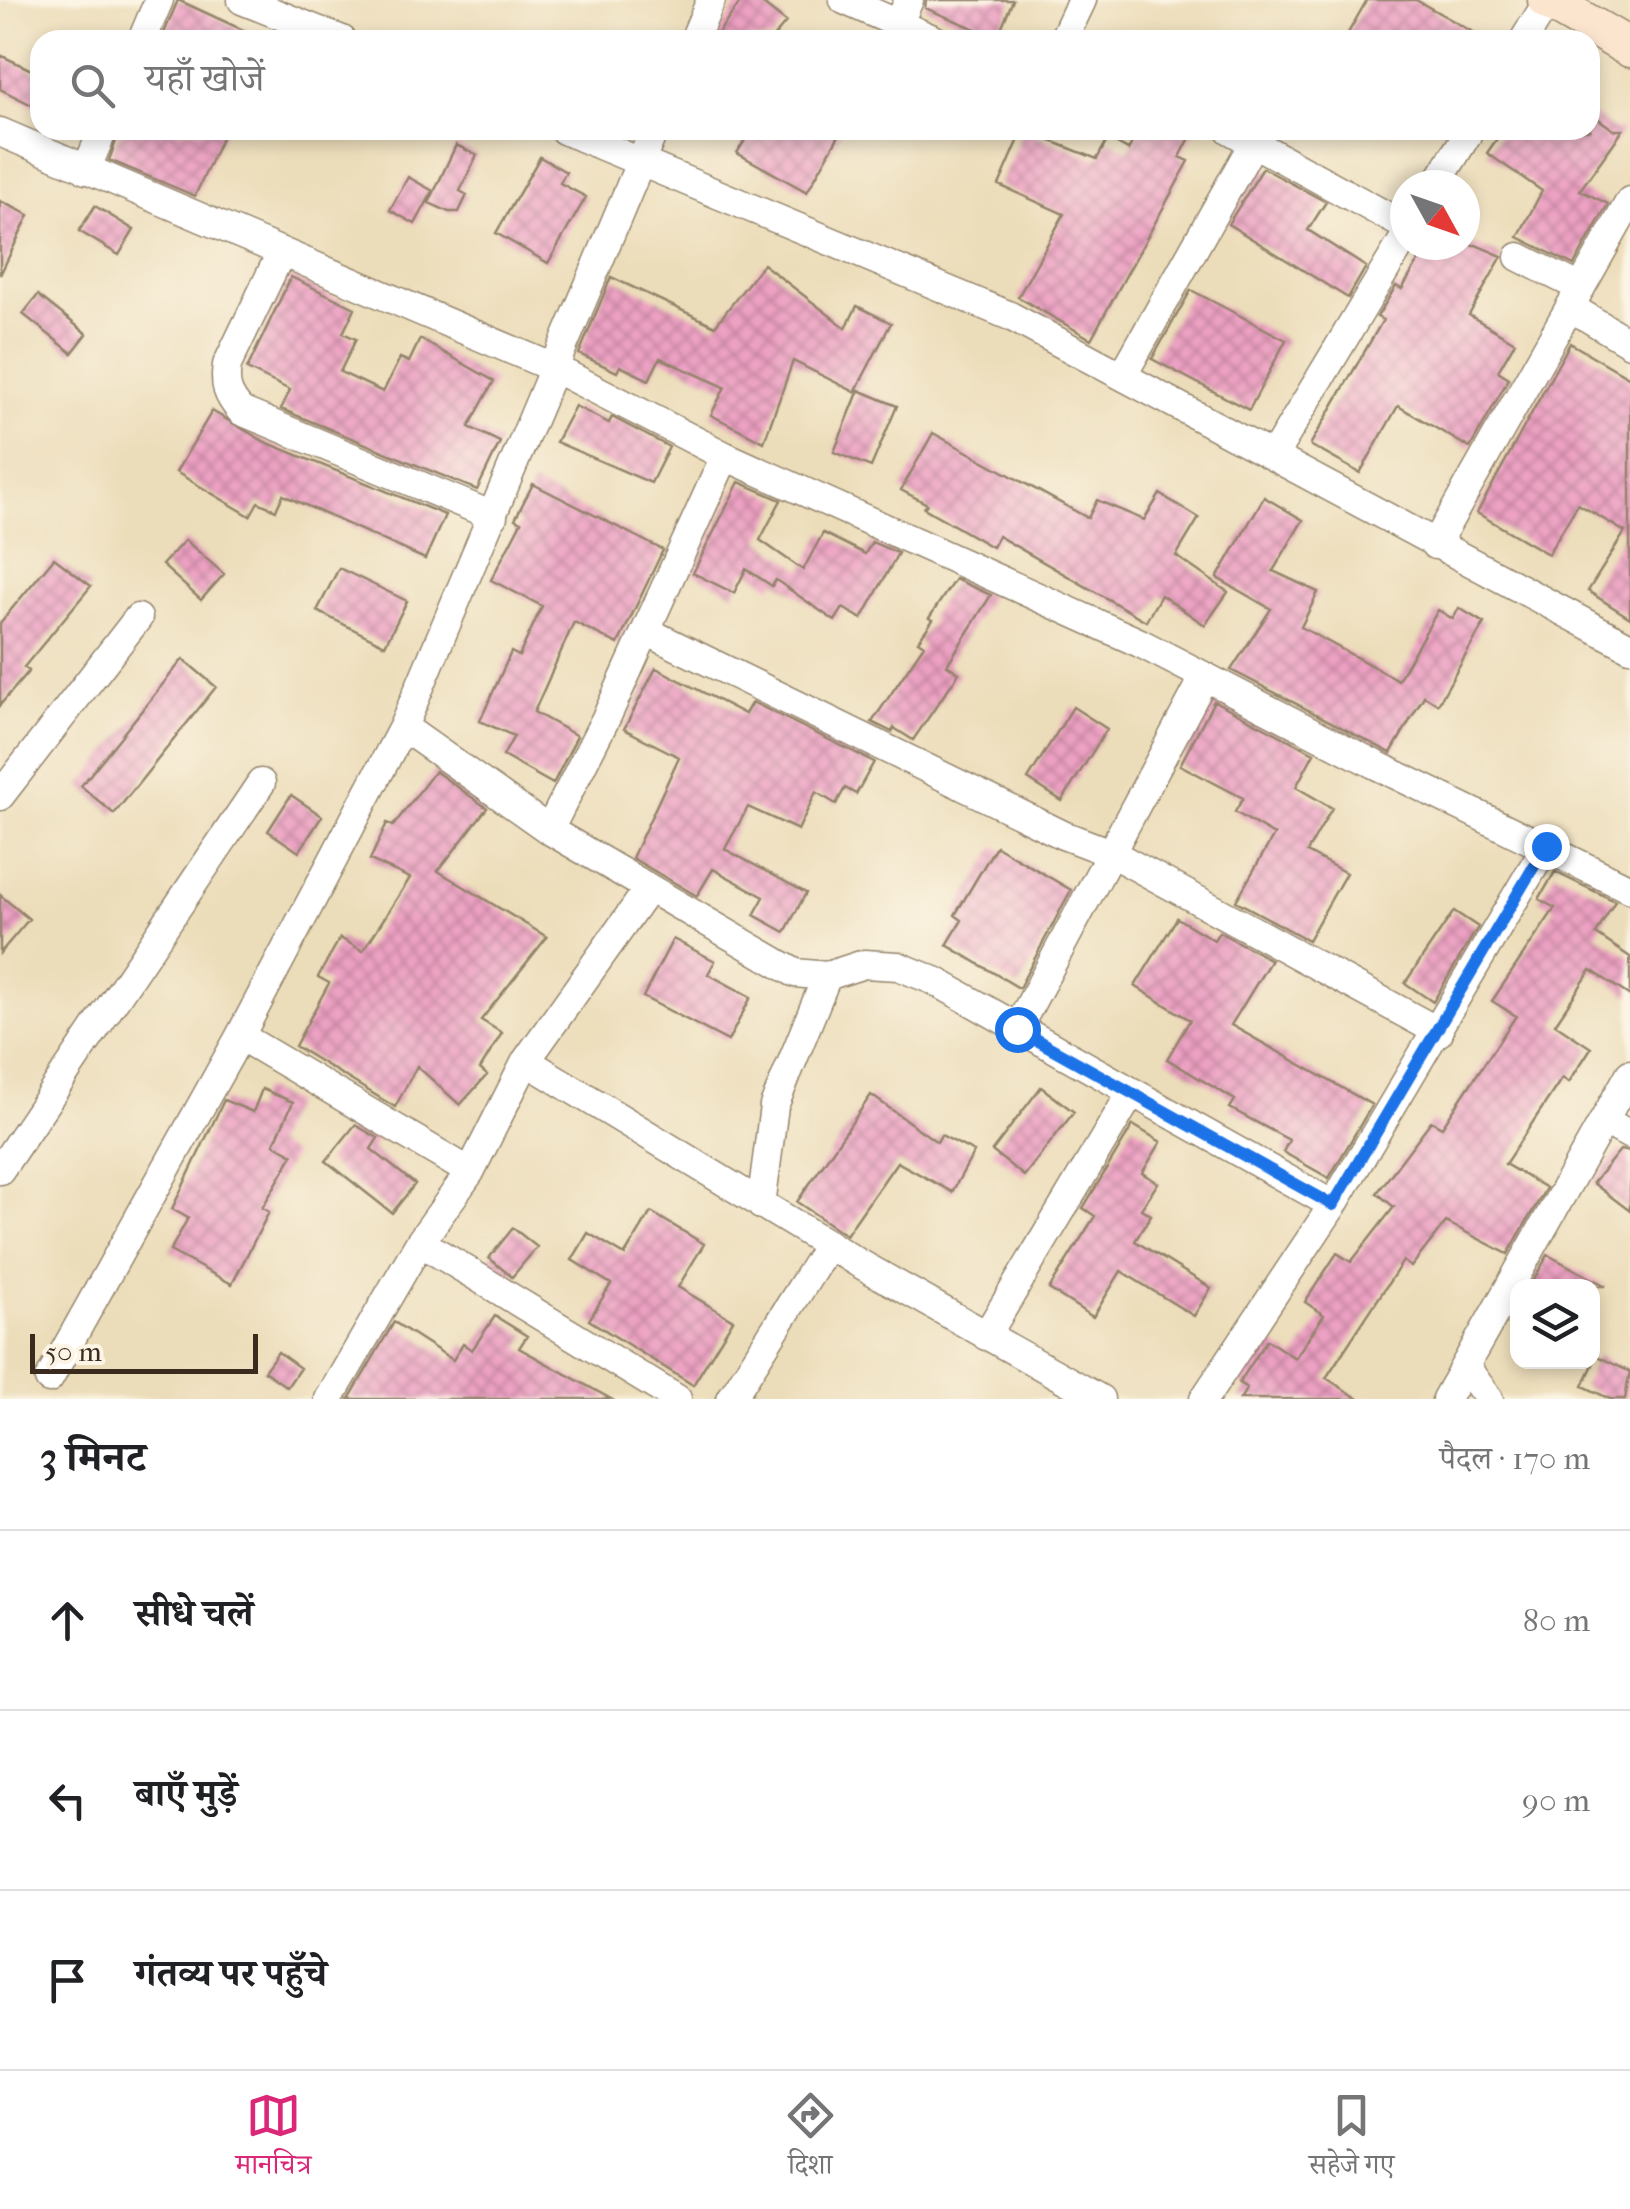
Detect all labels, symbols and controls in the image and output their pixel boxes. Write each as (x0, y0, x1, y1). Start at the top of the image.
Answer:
search box (30, 30, 1600, 140)
text: यहाँ खोजें (145, 56, 264, 101)
icon: search (65, 58, 120, 113)
north arrow (1390, 170, 1480, 260)
route end (1524, 824, 1570, 870)
route start (995, 1007, 1041, 1053)
map controls (1510, 1279, 1600, 1369)
button: layers (1510, 1279, 1600, 1369)
scale bar (30, 1329, 258, 1374)
text: 50 m (45, 1335, 102, 1368)
text: 3 मिनट (40, 1433, 146, 1482)
text: पैदल · 170 m (1440, 1440, 1590, 1477)
text: सीधे चलें (135, 1591, 253, 1636)
icon: ahead (40, 1593, 95, 1648)
text: 80 m (1523, 1602, 1590, 1639)
text: बाएँ मुड़ें (135, 1771, 237, 1816)
icon: left (40, 1773, 95, 1828)
text: 90 m (1522, 1782, 1590, 1819)
text: गंतव्य पर पहुँचे (135, 1951, 327, 1996)
icon: arrive (40, 1953, 95, 2008)
tab: मानचित्र (236, 2088, 311, 2192)
tab: दिशा (783, 2088, 838, 2192)
tab: सहेजे गए (1309, 2088, 1394, 2192)

